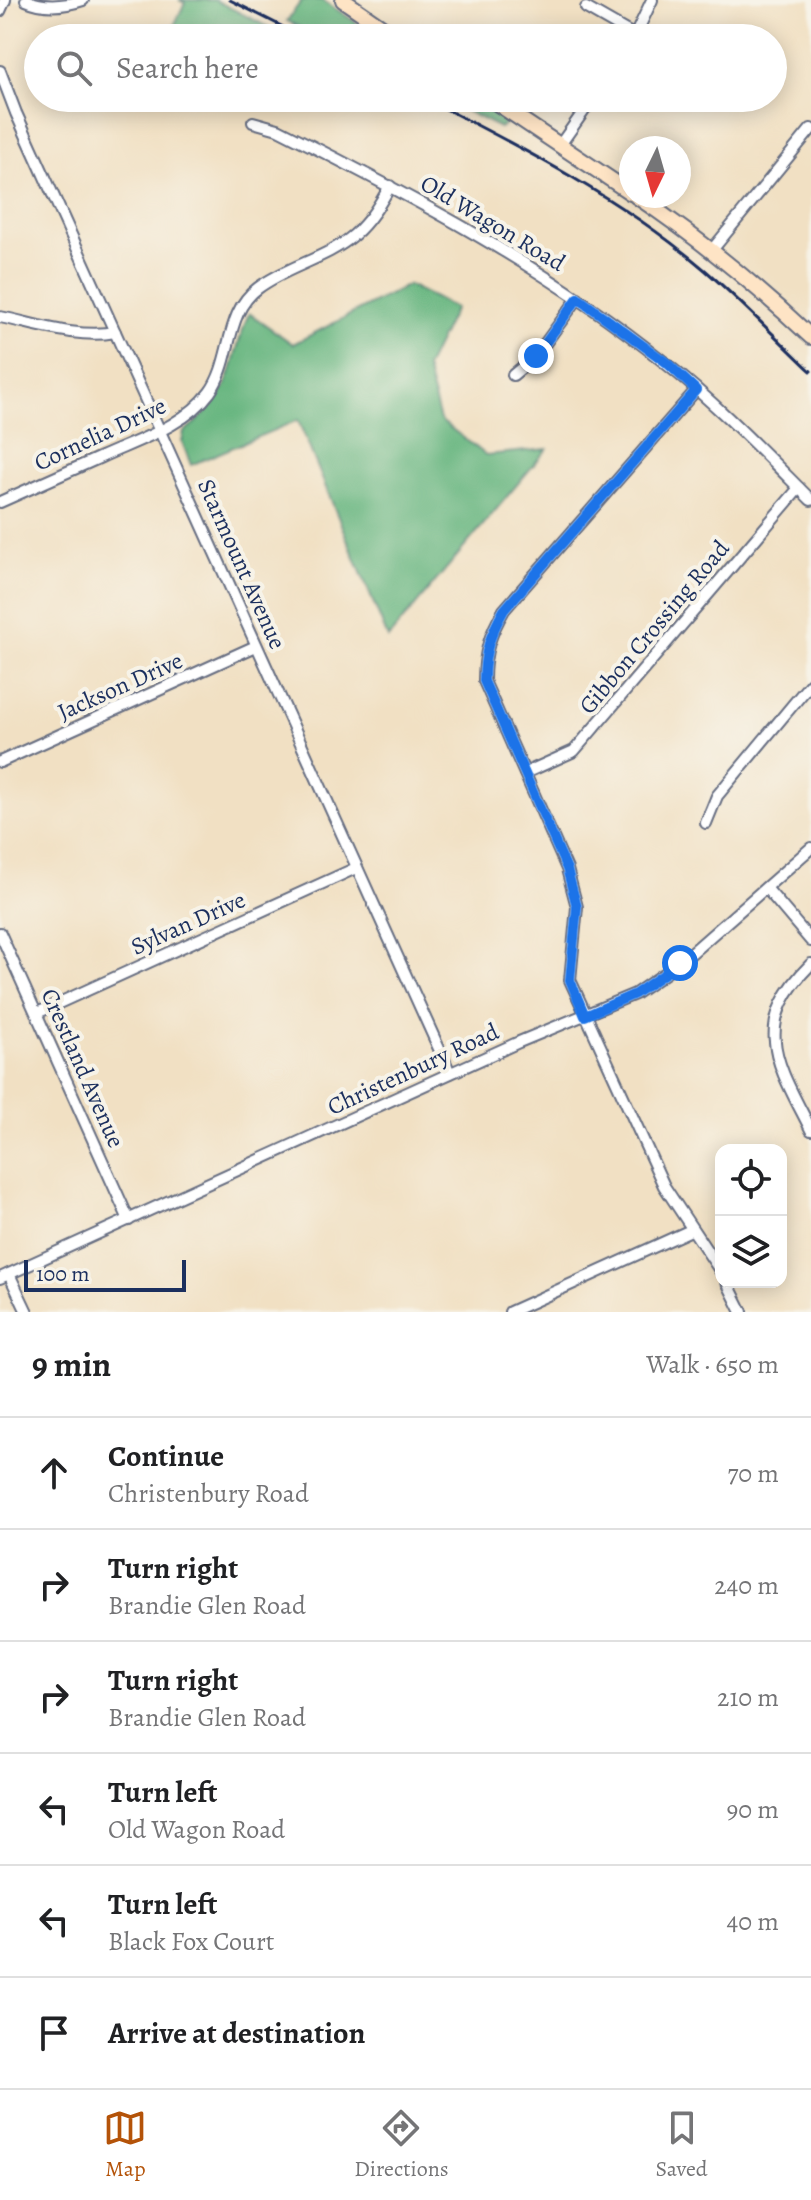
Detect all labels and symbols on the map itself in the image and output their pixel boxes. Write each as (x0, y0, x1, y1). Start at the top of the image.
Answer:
north arrow (619, 136, 691, 208)
street label: Old Wagon Road (415, 167, 571, 279)
route end (518, 338, 554, 374)
street label: Cornelia Drive (29, 389, 171, 479)
street label: Starmount Avenue (190, 474, 294, 654)
street label: Gibbon Crossing Road (572, 533, 736, 721)
street label: Jackson Drive (52, 644, 188, 728)
street label: Sylvan Drive (126, 884, 250, 962)
route start (662, 945, 698, 981)
street label: Crestland Avenue (34, 983, 132, 1153)
street label: Christenbury Road (322, 1015, 504, 1123)
scale bar (24, 1256, 186, 1292)

